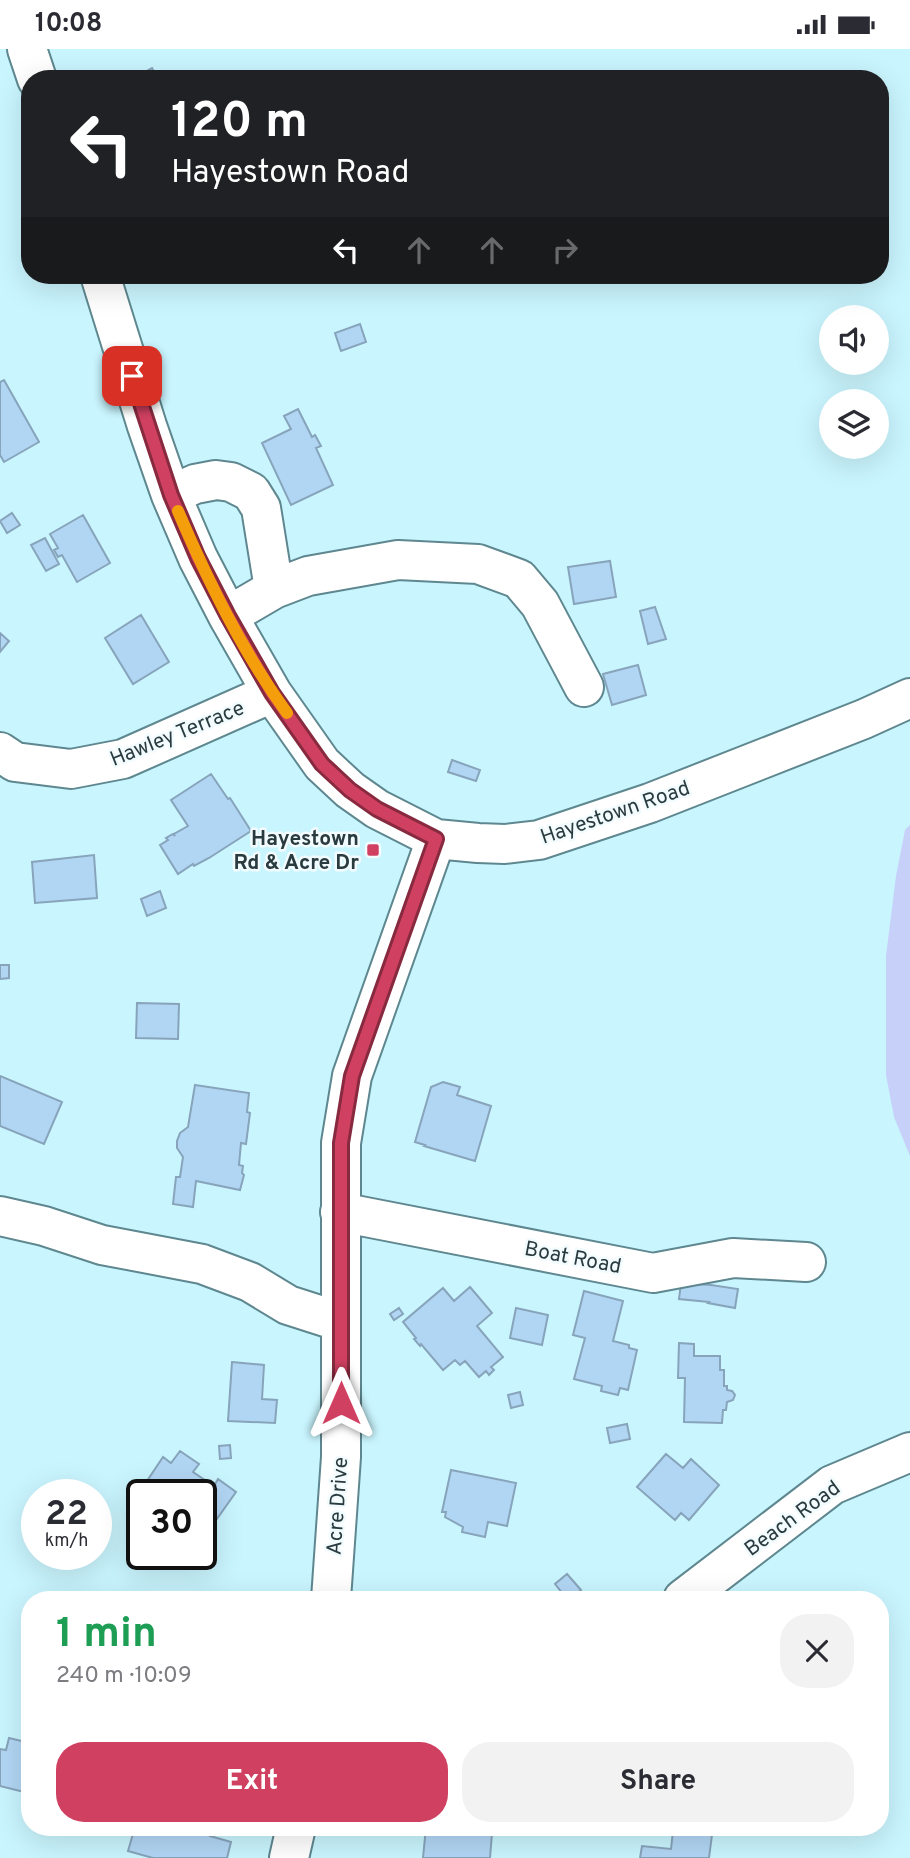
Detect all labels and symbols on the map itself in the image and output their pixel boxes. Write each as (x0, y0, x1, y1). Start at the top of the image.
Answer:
pin (102, 346, 162, 406)
street label: Hawley Terrace (106, 695, 249, 774)
street label: Hayestown Road (537, 775, 694, 852)
place label: Hayestown Rd & Acre Dr (234, 826, 359, 877)
marker: Hayestown Rd & Acre Dr (365, 842, 381, 858)
street label: Boat Road (522, 1236, 623, 1281)
position arrow (304, 1366, 378, 1440)
street label: Acre Drive (322, 1456, 355, 1556)
street label: Beach Road (739, 1475, 846, 1563)
speed limit sign: 30 (126, 1479, 217, 1570)

